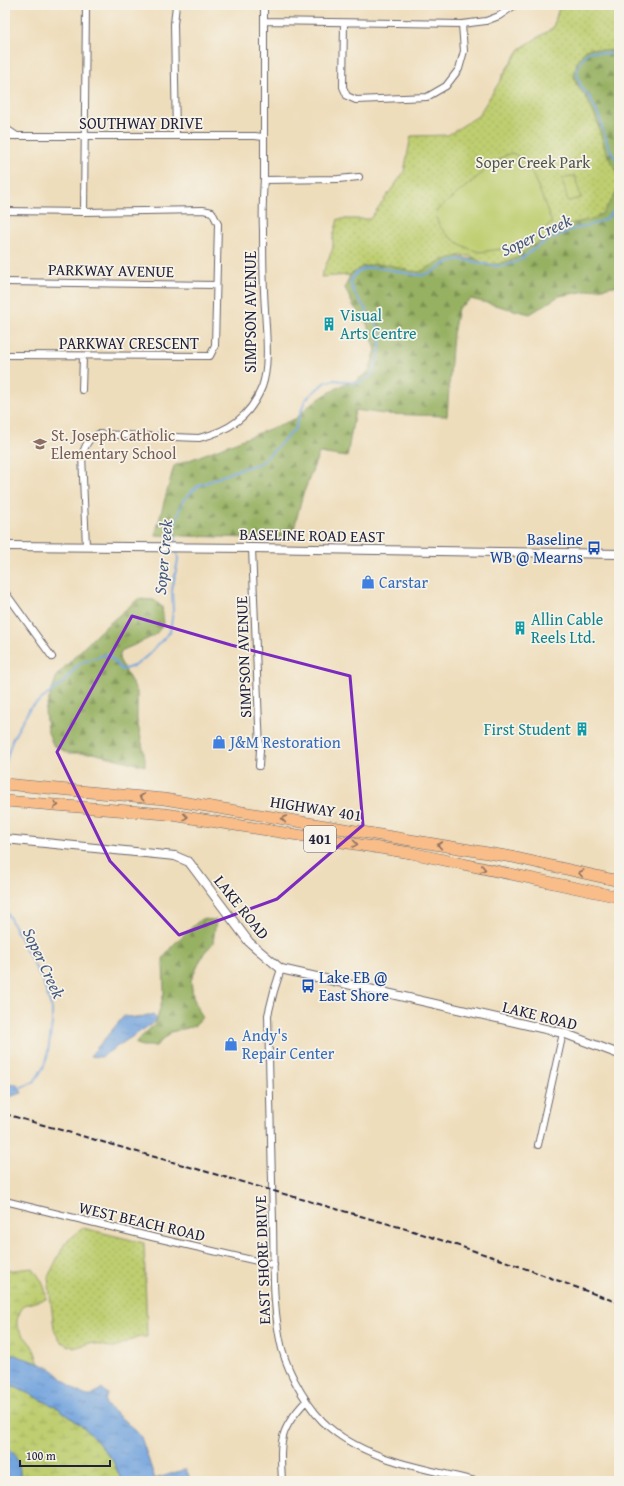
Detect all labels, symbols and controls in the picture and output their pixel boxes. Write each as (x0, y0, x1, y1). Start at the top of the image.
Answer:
street label: SOUTHWAY DRIVE (79, 111, 203, 135)
park label: Soper Creek Park (476, 150, 591, 174)
water label: Soper Creek (496, 207, 575, 262)
street label: SIMPSON AVENUE (238, 251, 262, 373)
street label: PARKWAY AVENUE (48, 257, 174, 283)
place label: Visual Arts Centre (340, 303, 417, 345)
building icon: Visual Arts Centre (321, 316, 337, 332)
street label: PARKWAY CRESCENT (59, 331, 199, 355)
place label: St. Joseph Catholic Elementary School (51, 423, 177, 465)
school or university icon: St. Joseph Catholic Elementary School (32, 436, 48, 452)
water label: Soper Creek (147, 518, 178, 596)
street label: BASELINE ROAD EAST (239, 522, 385, 548)
place label: Baseline WB @ Mearns (490, 527, 583, 569)
bus stop icon: Baseline WB @ Mearns (586, 540, 602, 556)
place label: Carstar (379, 570, 428, 594)
shop icon: Carstar (360, 574, 376, 590)
street label: SIMPSON AVENUE (229, 596, 257, 718)
place label: Allin Cable Reels Ltd. (531, 607, 603, 649)
building icon: Allin Cable Reels Ltd. (512, 620, 528, 636)
place label: First Student (484, 717, 571, 741)
building icon: First Student (574, 721, 590, 737)
place label: J&M Restoration (228, 730, 341, 754)
shop icon: J&M Restoration (211, 734, 227, 750)
street label: HIGHWAY 401 (268, 789, 364, 827)
one-way arrow (139, 793, 145, 802)
one-way arrow (53, 801, 59, 810)
one-way arrow (182, 812, 188, 821)
one-way arrow (281, 815, 287, 824)
road number: 401 (304, 826, 336, 852)
one-way arrow (352, 840, 358, 848)
one-way arrow (437, 841, 443, 850)
one-way arrow (479, 864, 486, 872)
one-way arrow (578, 869, 584, 877)
street label: LAKE ROAD (209, 870, 276, 944)
water label: Soper Creek (17, 923, 72, 1002)
place label: Lake EB @ East Shore (319, 965, 389, 1007)
bus stop icon: Lake EB @ East Shore (300, 978, 316, 994)
street label: LAKE ROAD (500, 994, 580, 1036)
place label: Andy's Repair Center (242, 1023, 335, 1065)
shop icon: Andy's Repair Center (223, 1036, 239, 1052)
street label: WEST BEACH ROAD (76, 1195, 208, 1247)
street label: EAST SHORE DRIVE (248, 1195, 276, 1325)
scale bar (20, 1442, 110, 1468)
text: 100 m (26, 1447, 56, 1464)

